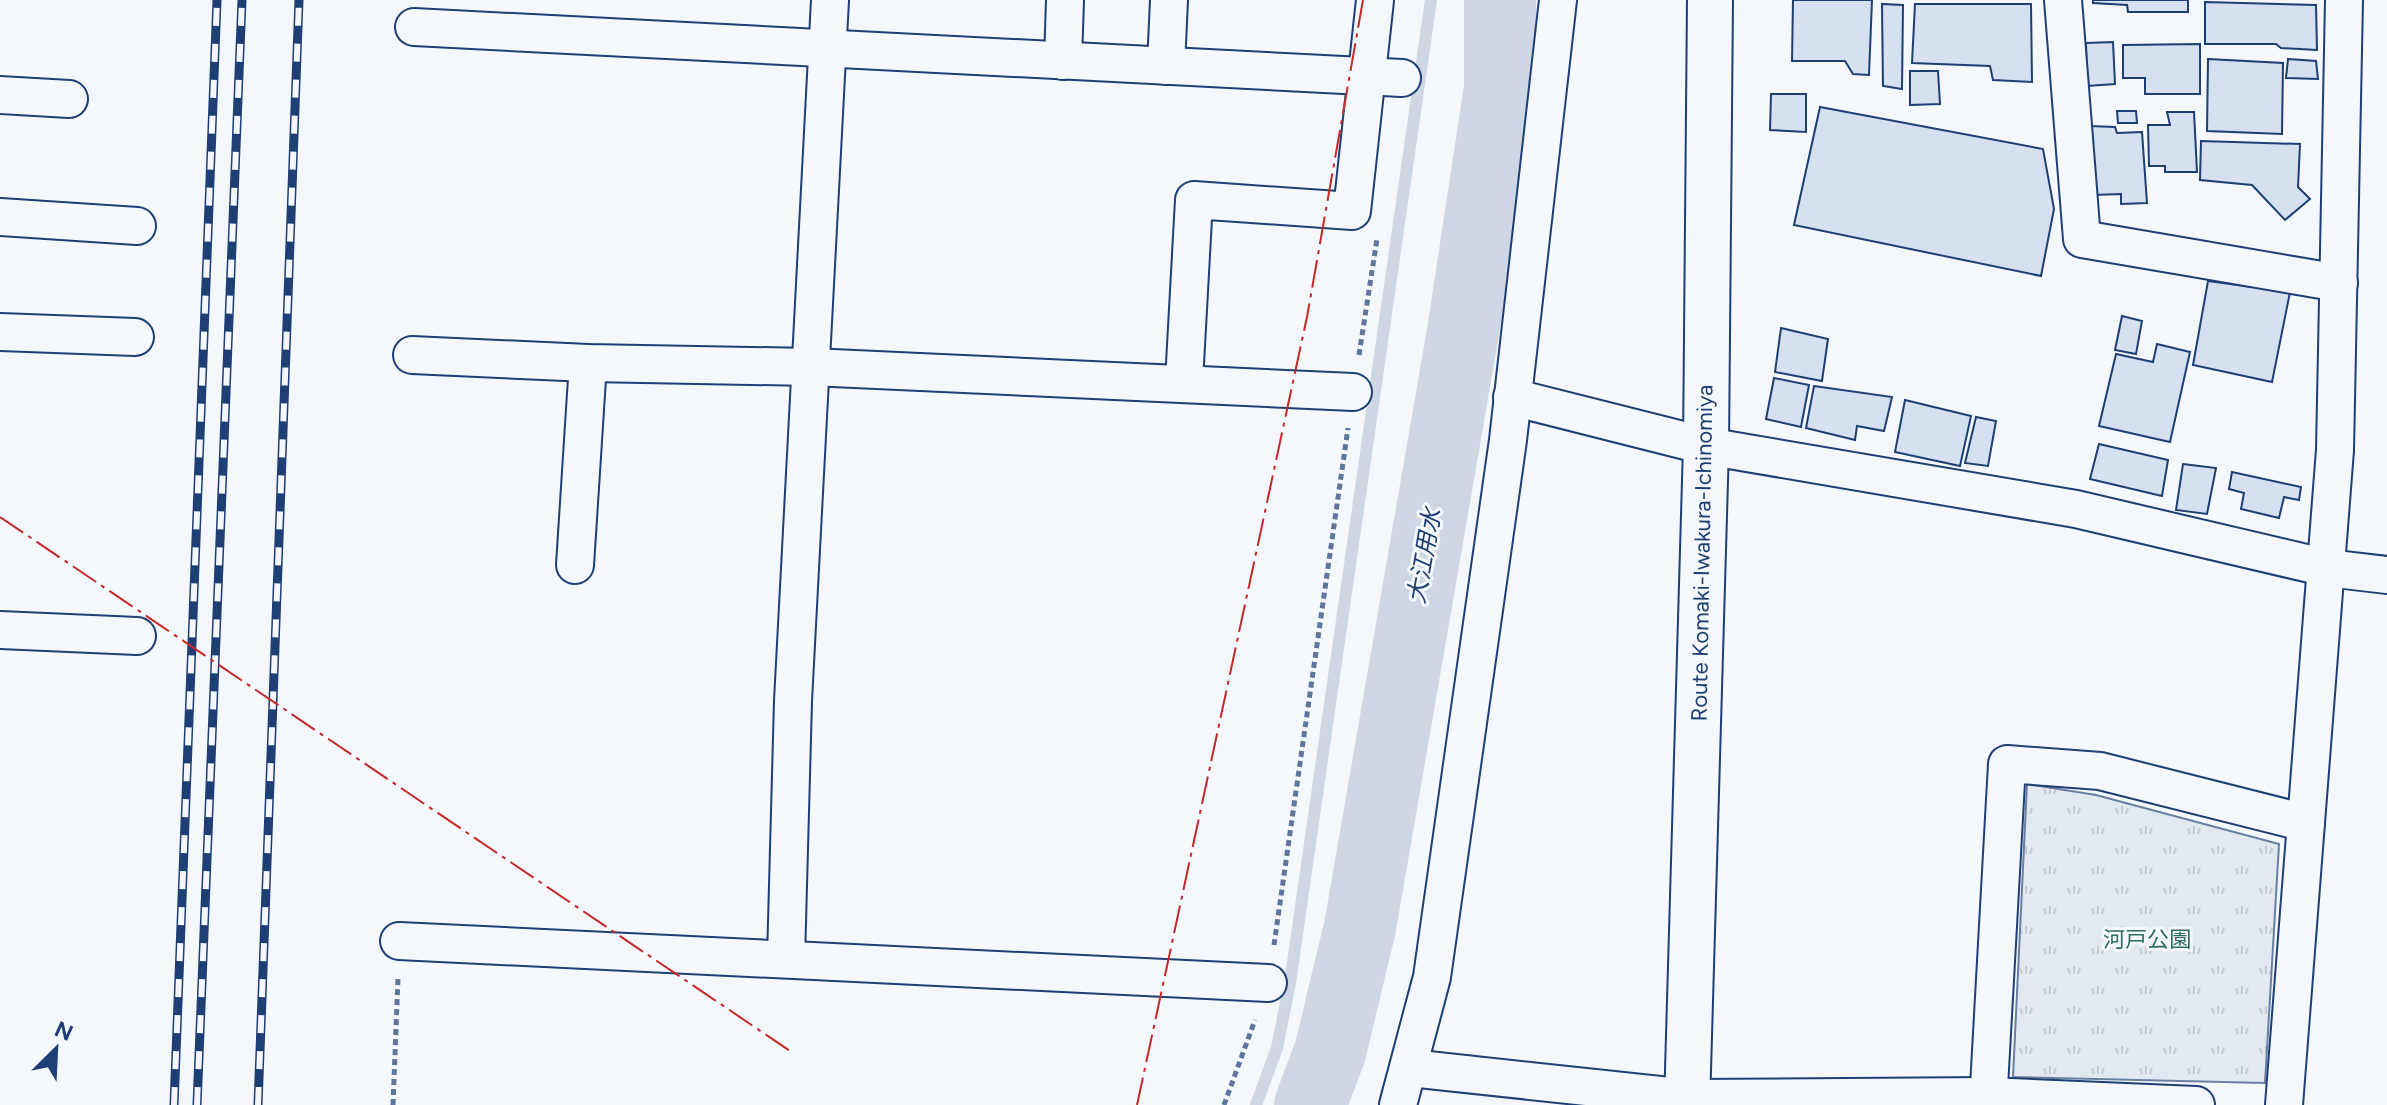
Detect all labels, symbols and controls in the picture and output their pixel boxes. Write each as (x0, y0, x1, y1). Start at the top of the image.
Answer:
street label: Route Komaki-Iwakura-Ichinomiya (1686, 384, 1718, 722)
water label: 大江用水 (1401, 503, 1447, 606)
park label: 河戸公園 (2103, 926, 2191, 953)
north arrow (16, 1009, 96, 1089)
text: N (51, 1015, 77, 1047)

